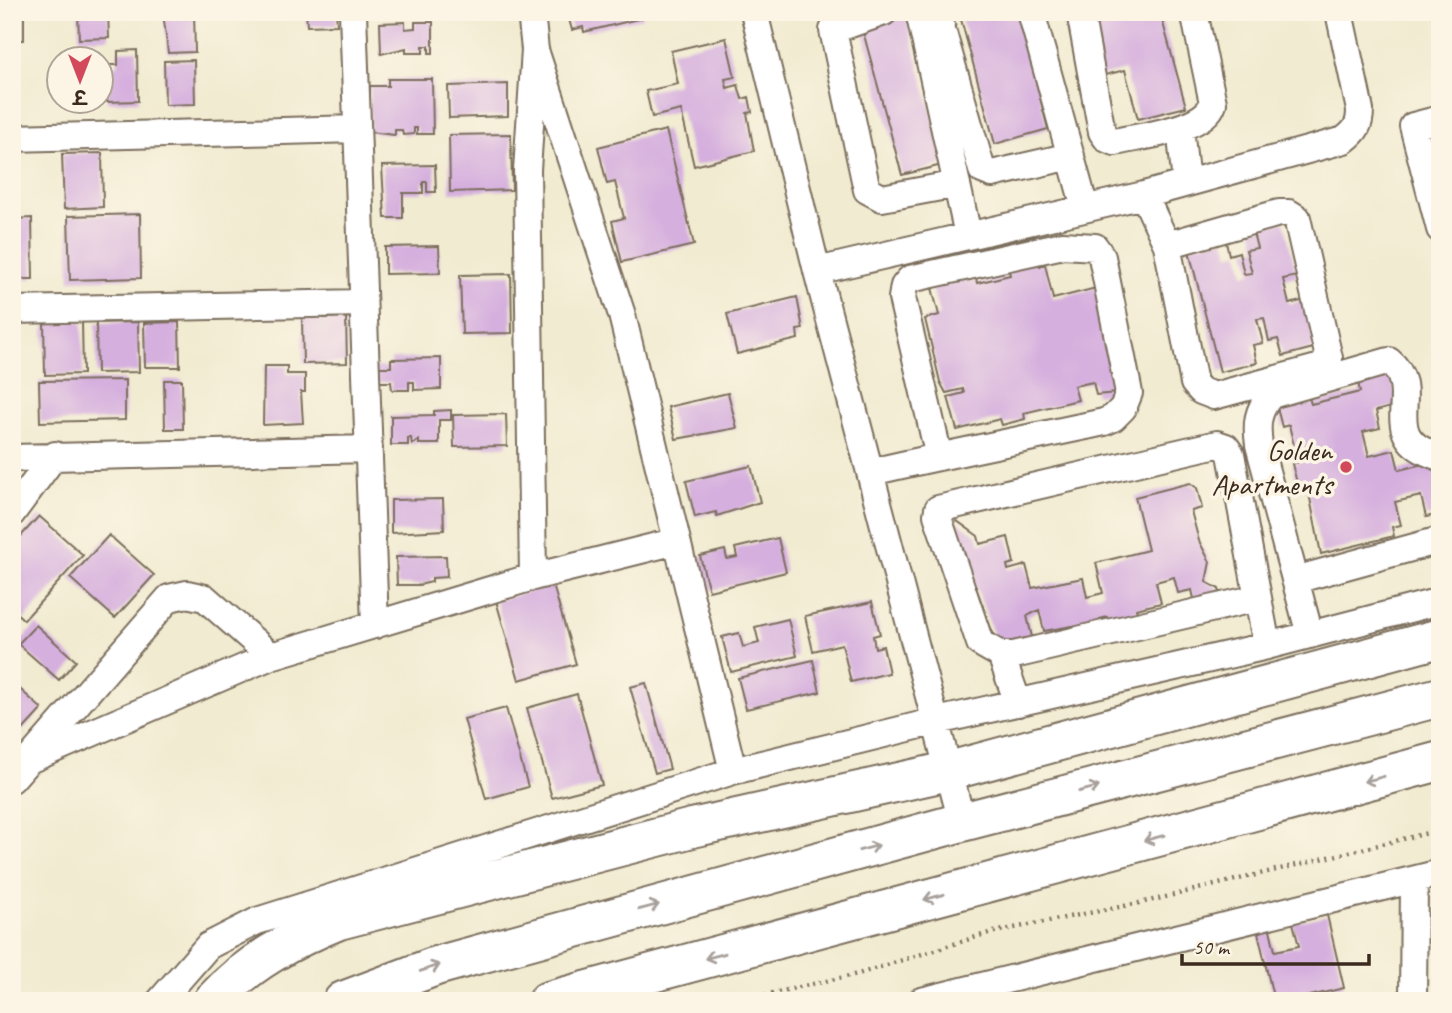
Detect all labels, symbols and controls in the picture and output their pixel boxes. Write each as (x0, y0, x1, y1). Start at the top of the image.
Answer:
north arrow (46, 46, 116, 116)
text: उ (71, 84, 88, 108)
place label: Golden Apartments (1212, 431, 1335, 503)
marker: Golden Apartments (1338, 459, 1354, 475)
one-way arrow (1363, 773, 1386, 786)
one-way arrow (1077, 782, 1099, 795)
one-way arrow (1143, 832, 1166, 845)
one-way arrow (857, 841, 880, 854)
one-way arrow (923, 891, 945, 904)
one-way arrow (638, 900, 660, 913)
scale bar (1182, 922, 1370, 966)
text: 50 m (1193, 934, 1231, 960)
one-way arrow (704, 950, 726, 963)
one-way arrow (418, 961, 440, 973)

